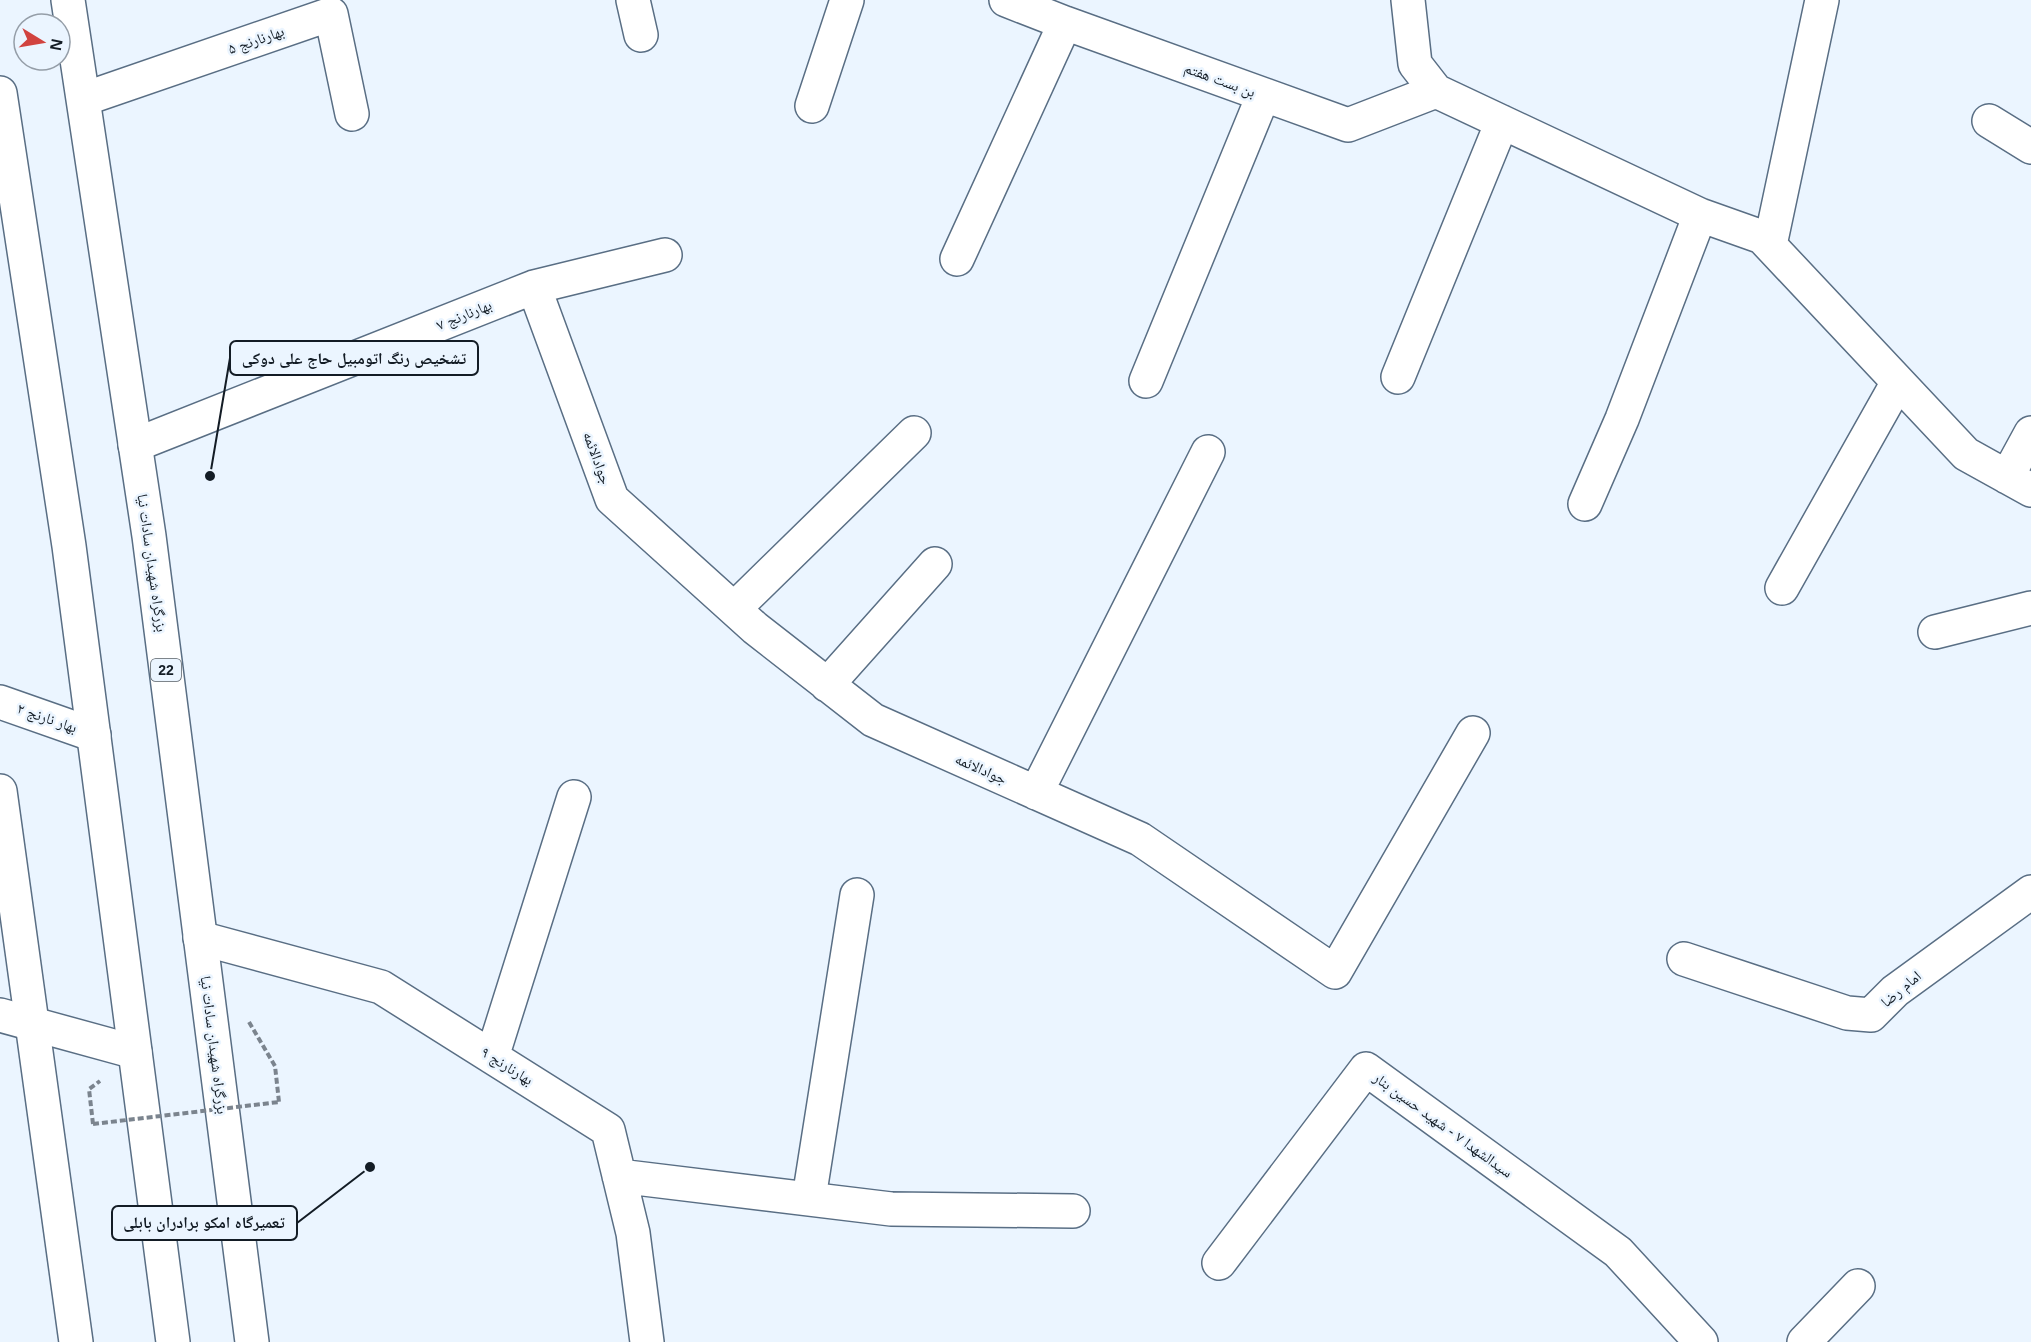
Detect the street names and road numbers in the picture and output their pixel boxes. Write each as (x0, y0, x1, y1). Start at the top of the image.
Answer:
street label: بهارنارنج ۵ (226, 22, 287, 59)
street label: بن بست هفتم (1182, 59, 1258, 102)
street label: بهارنارنج ۷ (434, 296, 495, 335)
street label: جوادالائمه (579, 429, 615, 487)
street label: بزرگراه شهیدان سادات نیا (132, 493, 171, 633)
road number: 22 (151, 659, 181, 681)
street label: بهار نارنج ۲ (14, 699, 79, 738)
street label: جوادالائمه (952, 750, 1010, 789)
street label: امام رضا (1877, 967, 1925, 1012)
street label: بزرگراه شهیدان سادات نیا (196, 975, 231, 1115)
street label: بهارنارنج ۹ (477, 1043, 536, 1090)
street label: سیدالشهدا ۷ - شهید حسین بنار (1368, 1068, 1516, 1183)

